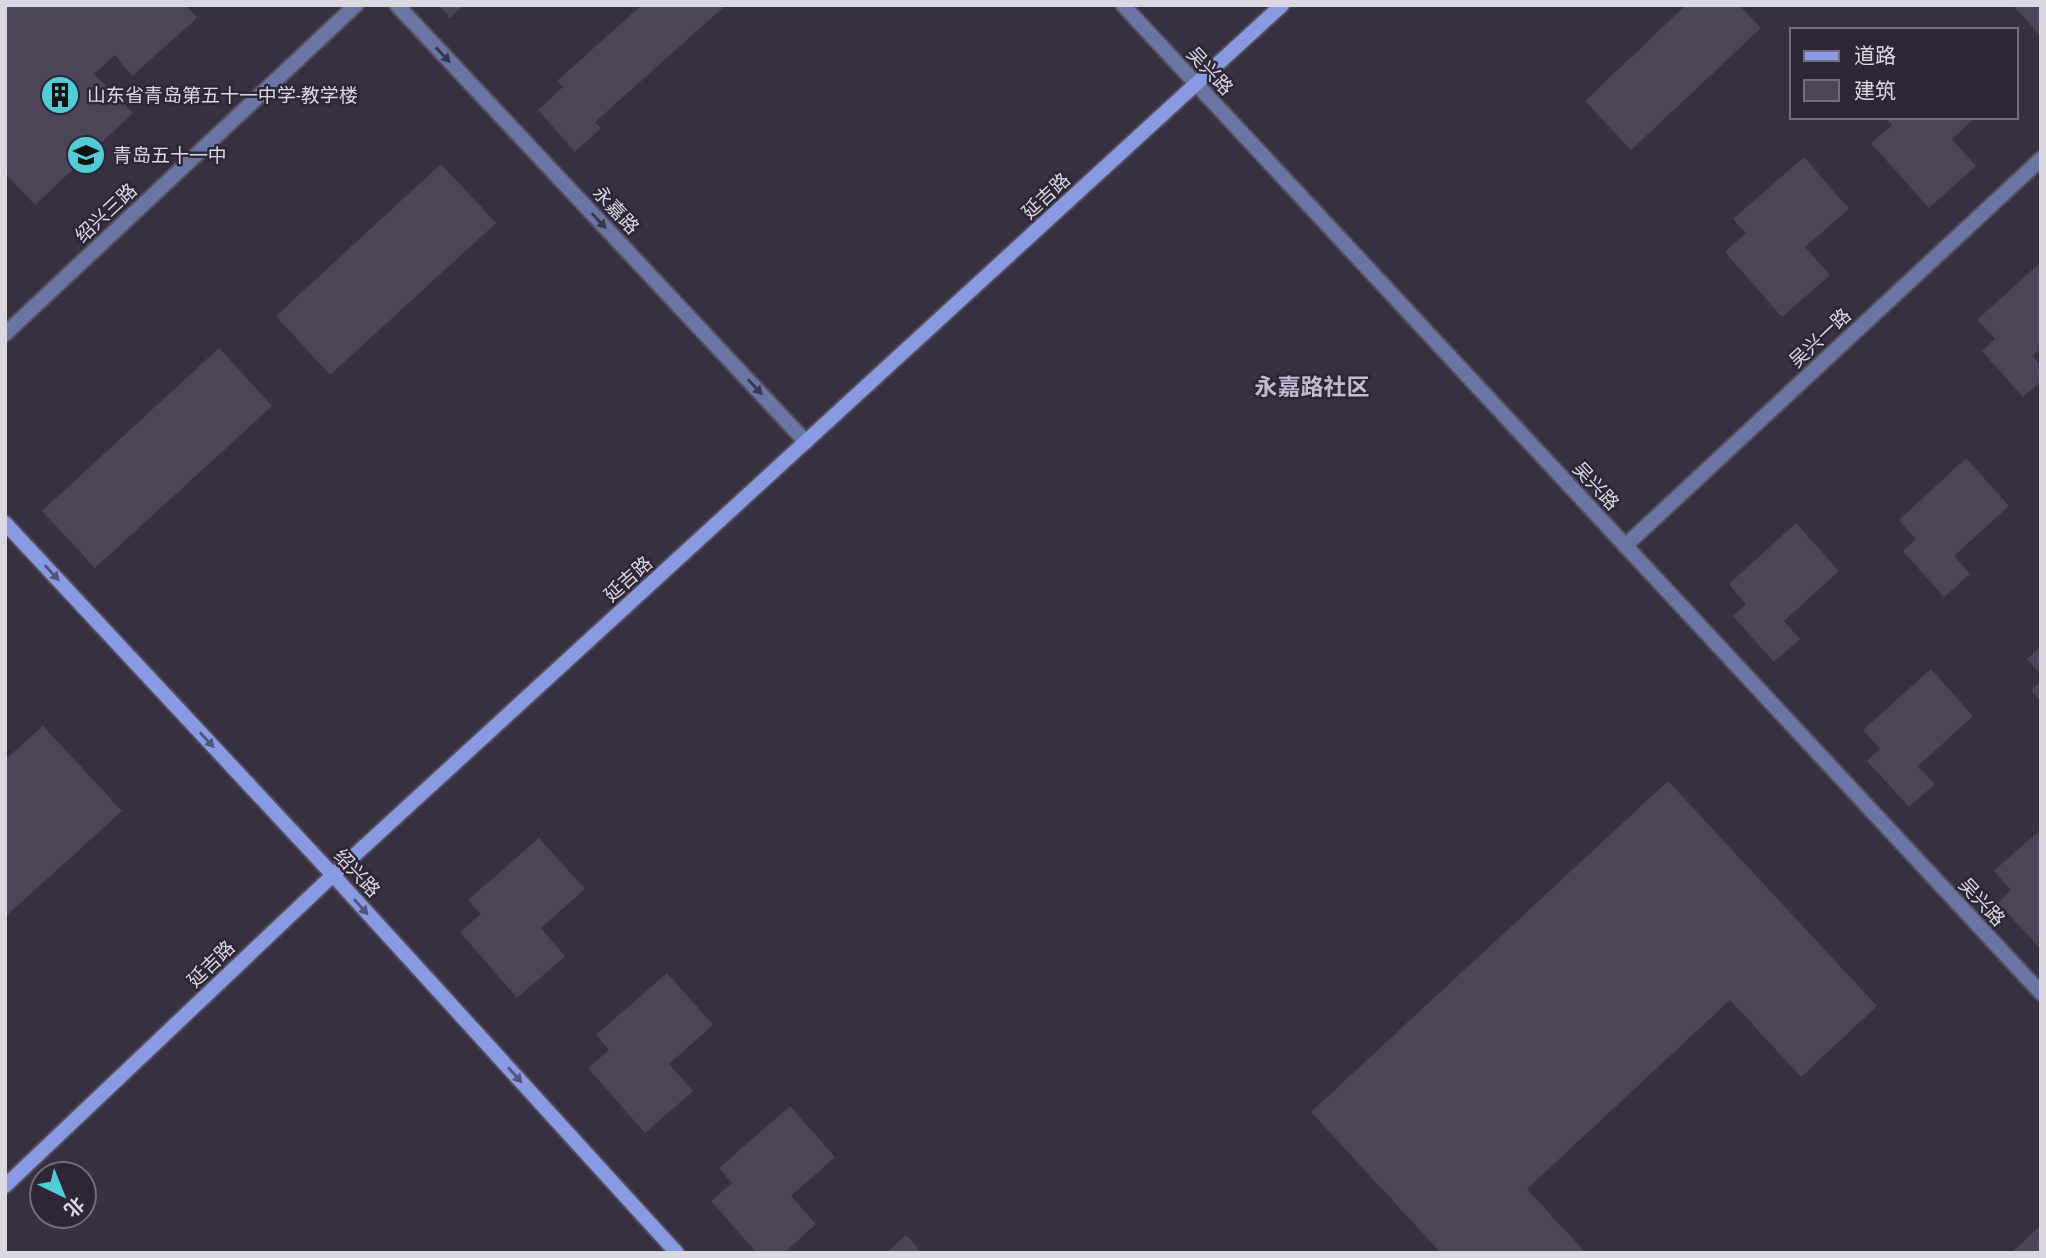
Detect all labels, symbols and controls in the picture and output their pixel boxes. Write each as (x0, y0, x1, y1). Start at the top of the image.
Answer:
legend (1790, 28, 2018, 119)
street label: 吴兴路 (1182, 42, 1238, 100)
text: 道路 (1854, 44, 1896, 68)
one-way arrow (435, 46, 451, 63)
building icon: 山东省青岛第五十一中学-教学楼 (39, 74, 81, 116)
text: 建筑 (1854, 79, 1896, 103)
place label: 山东省青岛第五十一中学-教学楼 (87, 84, 358, 107)
school or university icon: 青岛五十一中 (65, 134, 107, 176)
place label: 青岛五十一中 (113, 144, 227, 167)
street label: 延吉路 (1017, 168, 1075, 224)
street label: 绍兴三路 (70, 179, 142, 247)
street label: 永嘉路 (588, 181, 644, 239)
one-way arrow (591, 212, 607, 230)
street label: 吴兴一路 (1784, 304, 1856, 372)
district label: 永嘉路社区 (1255, 374, 1370, 401)
one-way arrow (746, 378, 762, 395)
street label: 吴兴路 (1568, 457, 1624, 515)
street label: 延吉路 (599, 551, 657, 607)
one-way arrow (43, 564, 59, 581)
one-way arrow (198, 731, 214, 748)
street label: 绍兴路 (329, 844, 385, 902)
street label: 吴兴路 (1954, 873, 2010, 931)
one-way arrow (353, 898, 369, 915)
street label: 延吉路 (183, 936, 239, 992)
one-way arrow (506, 1066, 522, 1083)
north arrow (28, 1160, 98, 1230)
text: 北 (59, 1192, 89, 1222)

